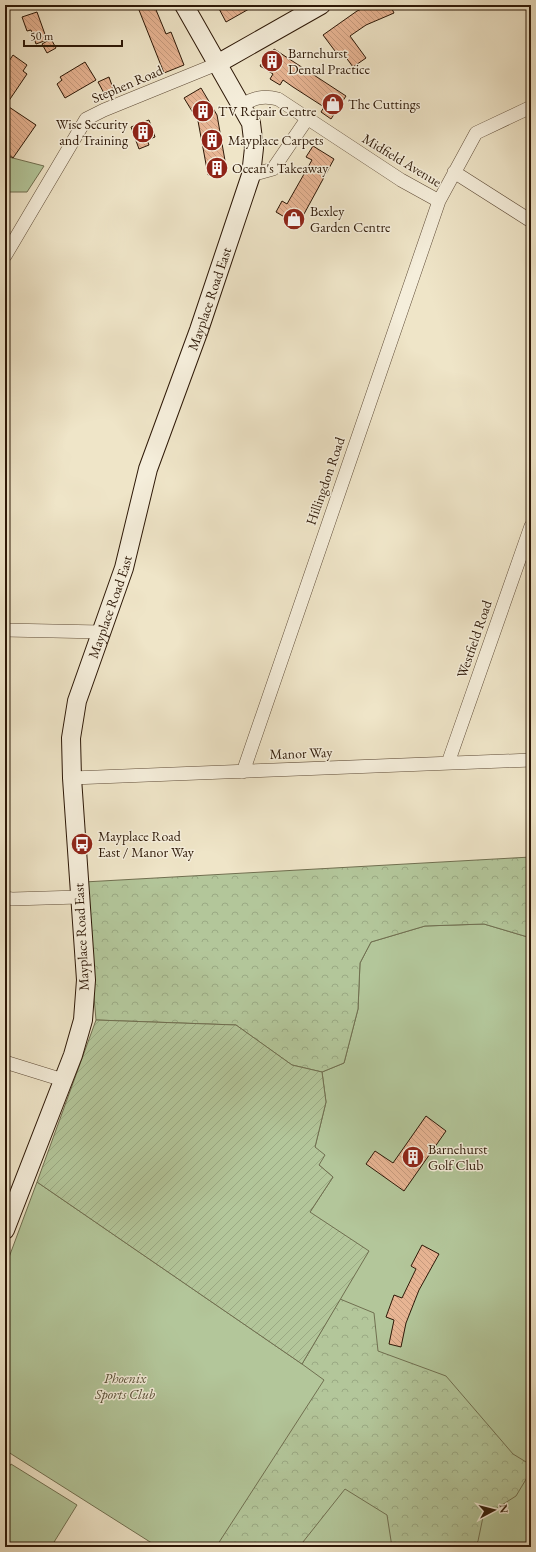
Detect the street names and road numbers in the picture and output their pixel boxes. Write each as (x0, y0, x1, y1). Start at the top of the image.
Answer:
street label: Stephen Road (89, 61, 166, 107)
street label: Midfield Avenue (359, 129, 445, 191)
street label: Mayplace Road East (183, 244, 235, 353)
street label: Hillingdon Road (302, 434, 349, 527)
street label: Mayplace Road East (84, 553, 136, 661)
street label: Westfield Road (452, 597, 496, 680)
street label: Manor Way (269, 743, 334, 763)
street label: Mayplace Road East (69, 882, 93, 991)

